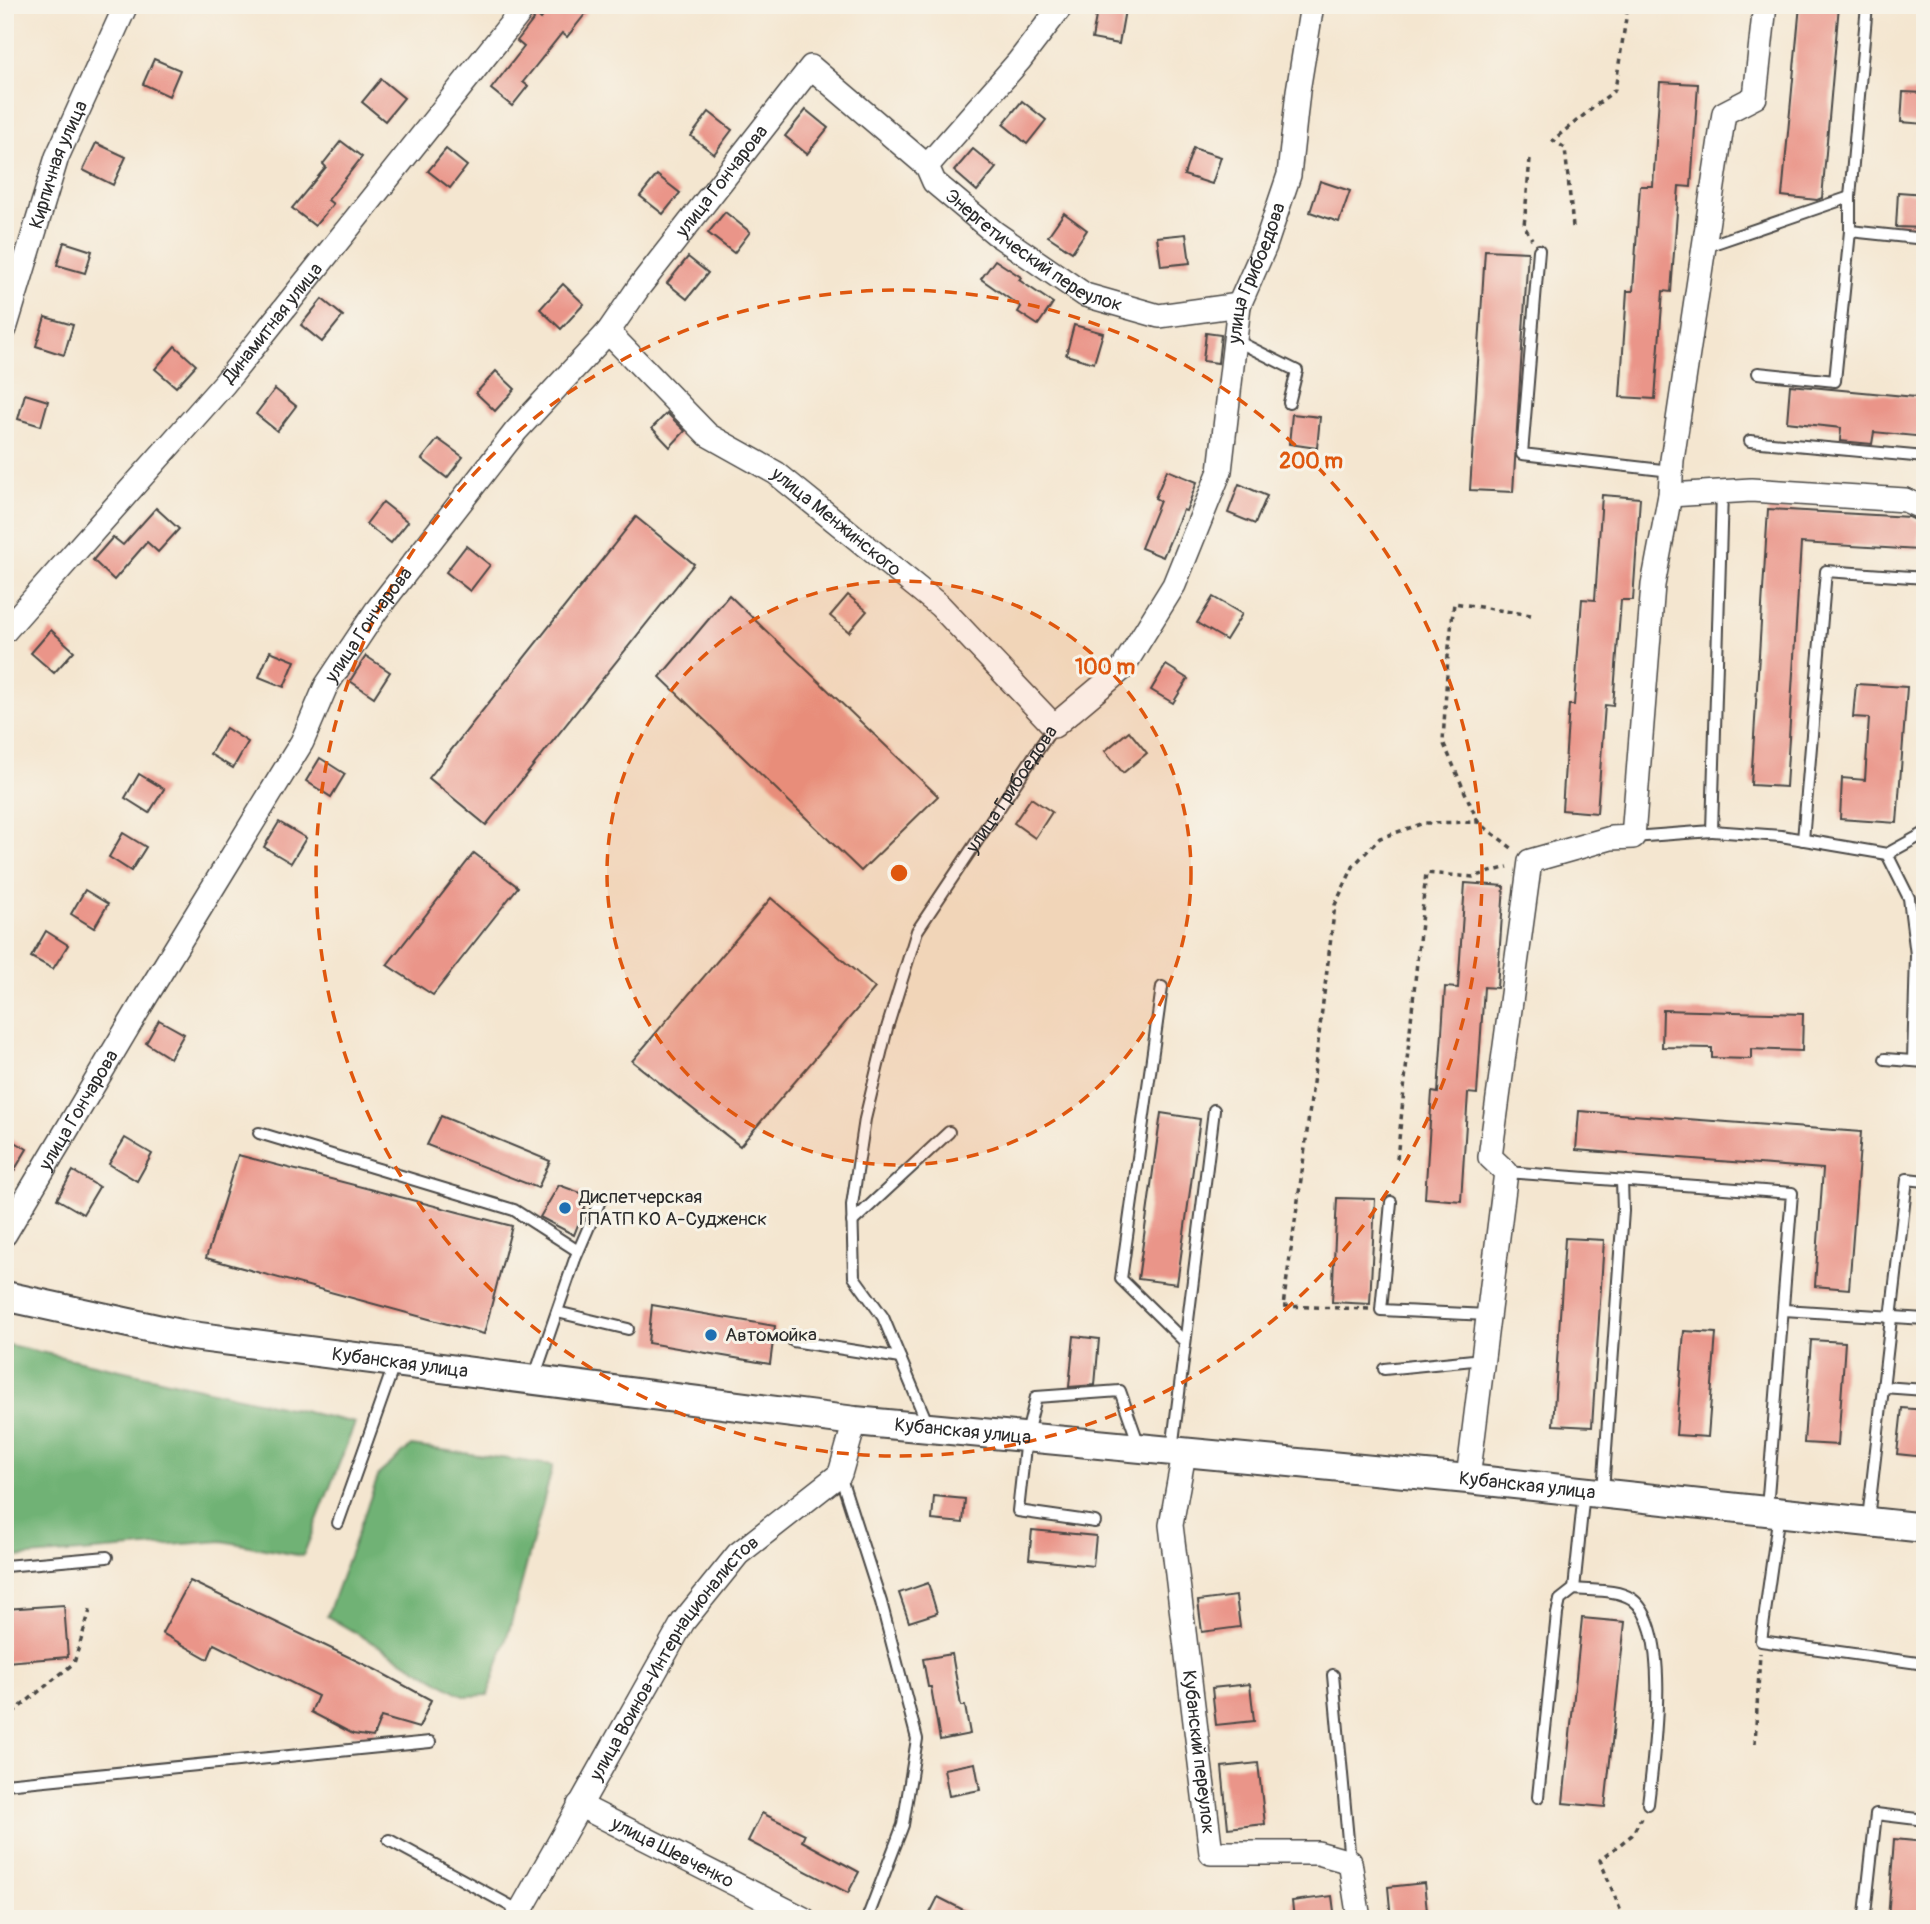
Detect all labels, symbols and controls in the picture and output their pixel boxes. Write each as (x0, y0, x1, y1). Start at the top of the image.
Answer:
street label: Кирпичная улица (24, 97, 93, 231)
street label: улица Гончарова (670, 120, 773, 243)
street label: Энергетический переулок (940, 184, 1125, 317)
street label: улица Грибоедова (1223, 199, 1291, 346)
street label: Динамитная улица (217, 258, 328, 389)
text: 200 m (1279, 448, 1343, 475)
street label: улица Менжинского (766, 461, 906, 582)
street label: улица Гончарова (319, 562, 418, 688)
text: 100 m (1075, 654, 1135, 681)
street label: улица Грибоедова (960, 721, 1063, 858)
centre of rings (887, 861, 911, 885)
street label: улица Гончарова (33, 1045, 124, 1176)
place label: Диспетчерская ГПАТП КО А-Судженск (578, 1185, 767, 1231)
marker: Диспетчерская ГПАТП КО А-Судженск (557, 1200, 573, 1216)
place label: Автомойка (725, 1323, 817, 1347)
marker: Автомойка (703, 1327, 719, 1343)
street label: Кубанская улица (331, 1342, 470, 1383)
street label: Кубанская улица (893, 1413, 1032, 1450)
street label: Кубанская улица (1458, 1466, 1597, 1505)
street label: улица Воинов-Интернационалистов (584, 1530, 764, 1786)
street label: Кубанский переулок (1177, 1669, 1221, 1836)
street label: улица Шевченко (606, 1811, 738, 1893)

